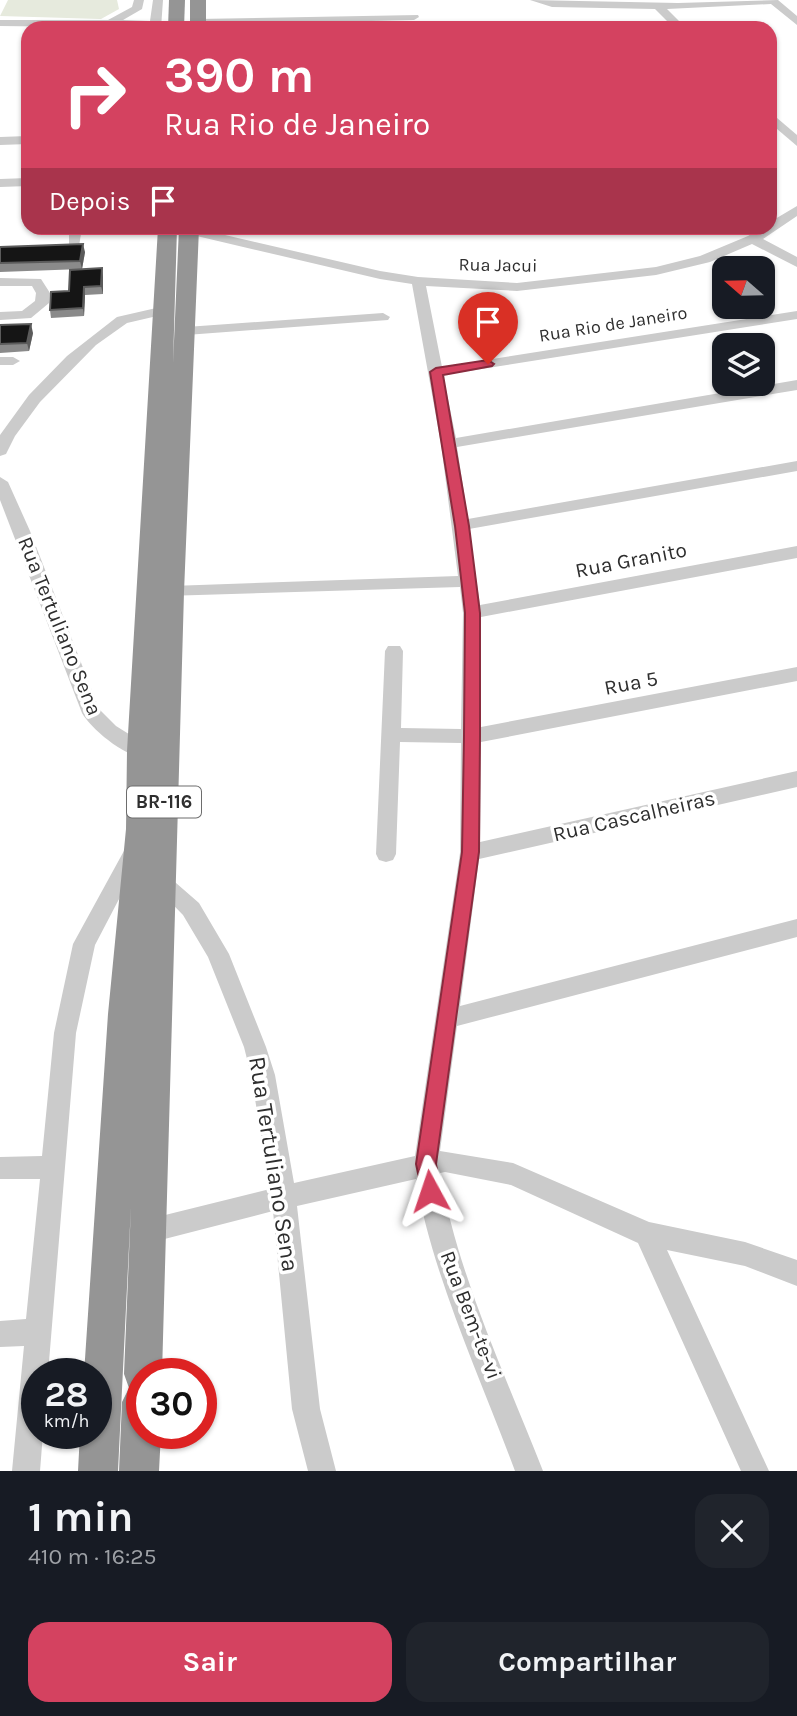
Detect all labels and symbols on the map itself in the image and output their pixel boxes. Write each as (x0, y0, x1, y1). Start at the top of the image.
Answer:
street label: Rua Jacui (458, 253, 538, 277)
north arrow (712, 256, 775, 318)
pin (458, 292, 518, 364)
street label: Rua Rio de Janeiro (537, 301, 689, 347)
street label: Rua Tertuliano Sena (13, 533, 107, 719)
street label: Rua Granito (573, 537, 689, 583)
street label: Rua 5 (602, 666, 660, 700)
road number: BR-116 (127, 786, 201, 818)
street label: Rua Cascalheiras (551, 786, 717, 846)
street label: Rua Tertuliano Sena (243, 1054, 305, 1274)
position arrow (393, 1154, 467, 1228)
street label: Rua Bem-te-vi (435, 1247, 507, 1383)
speed limit sign: 30 (126, 1358, 217, 1449)

